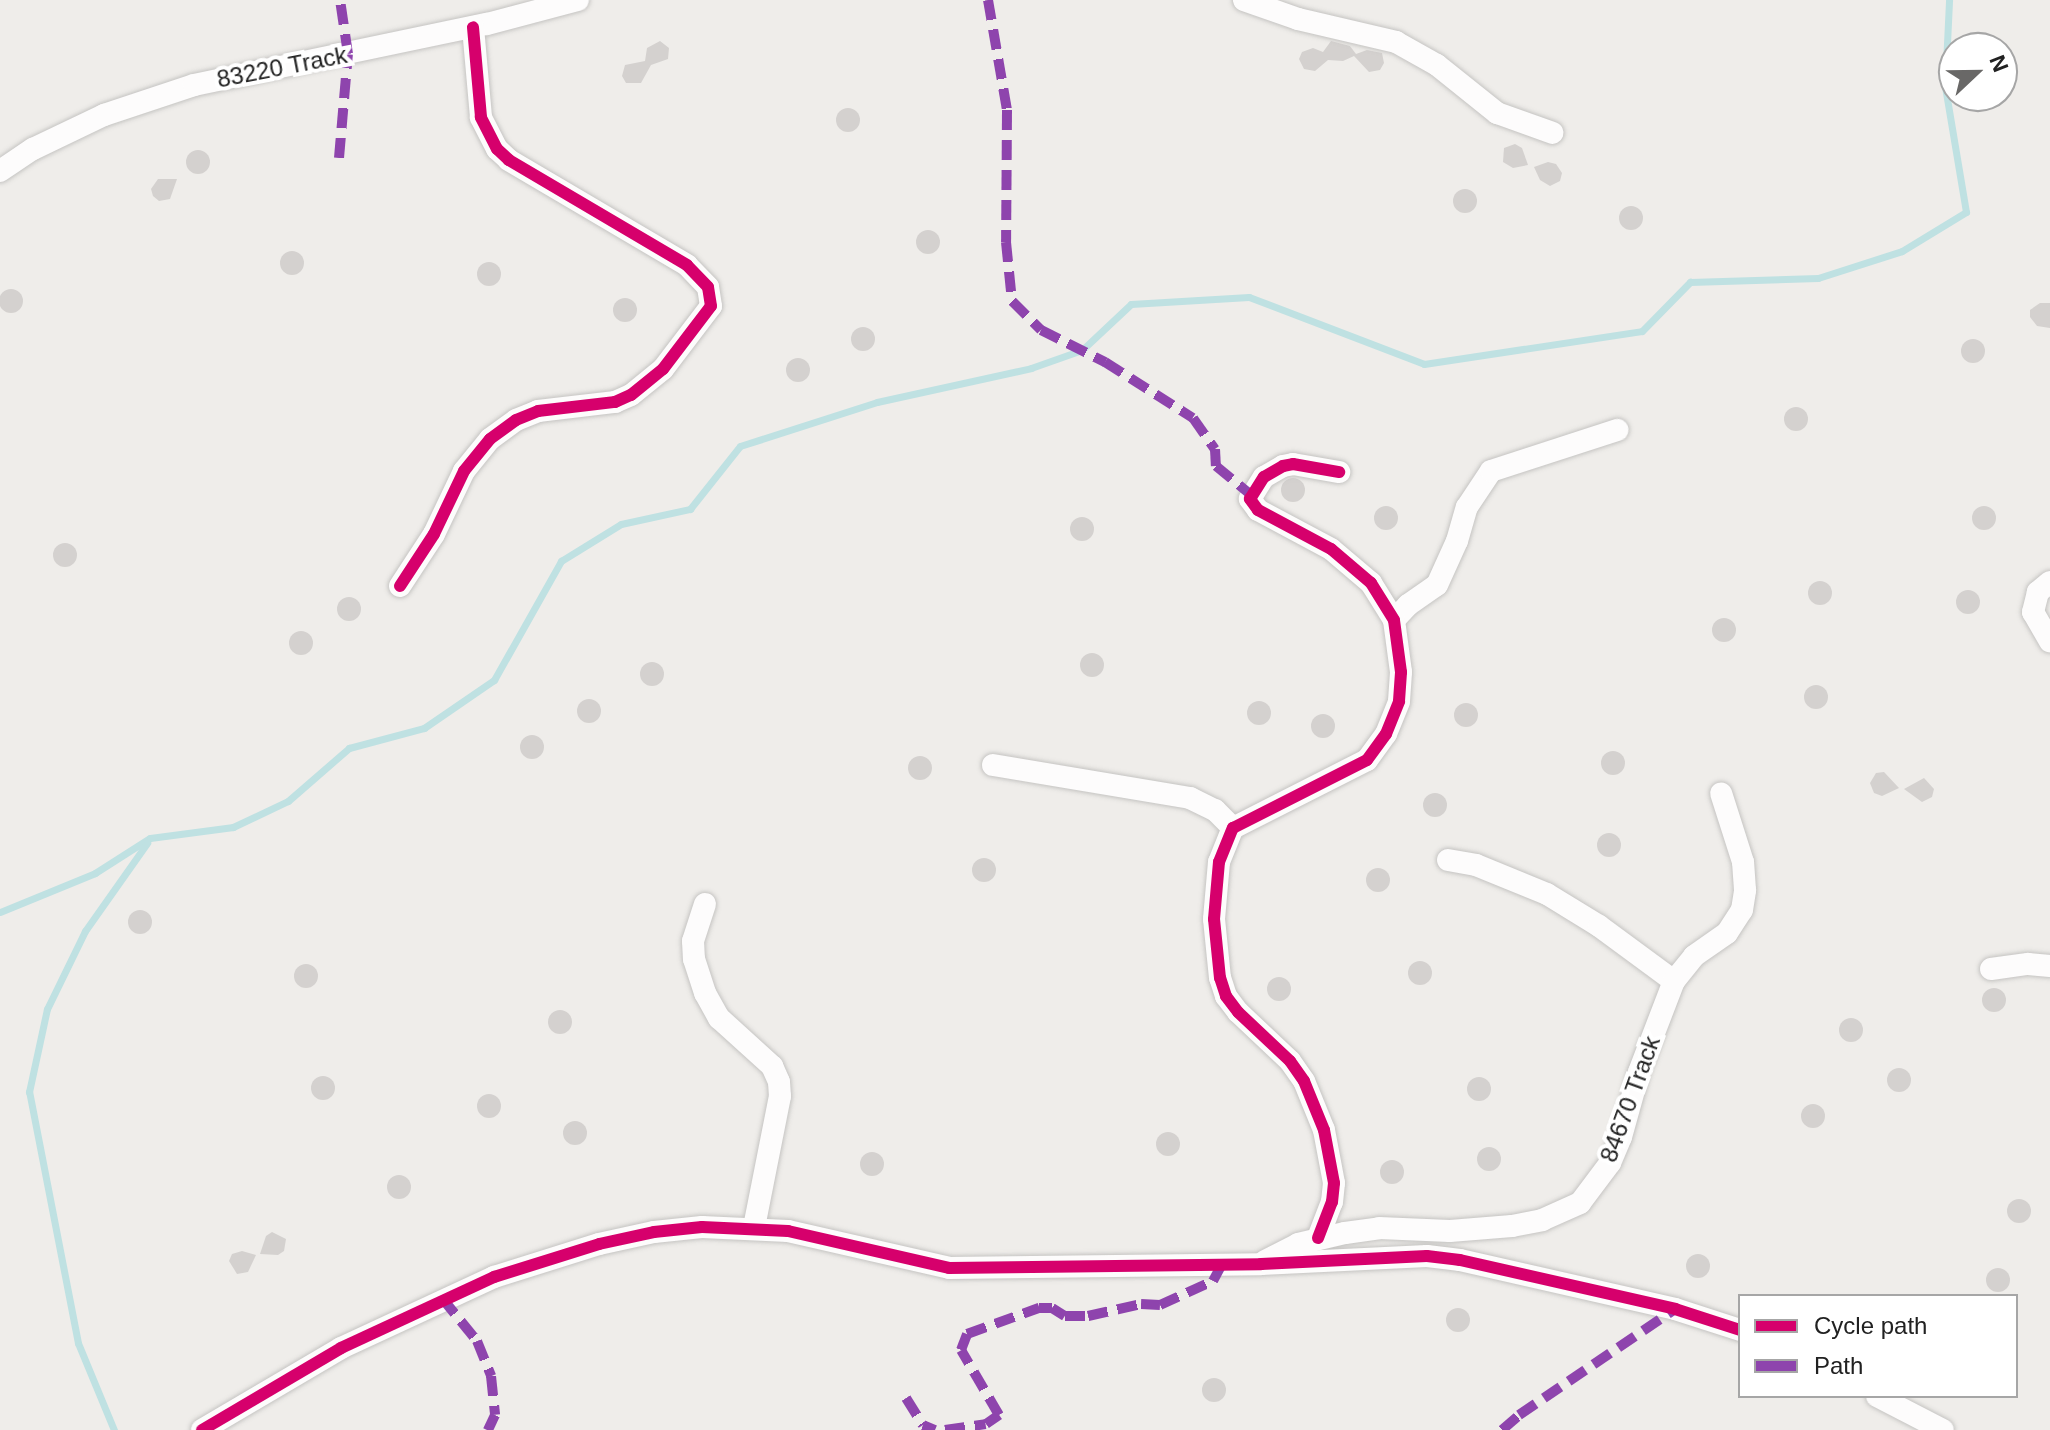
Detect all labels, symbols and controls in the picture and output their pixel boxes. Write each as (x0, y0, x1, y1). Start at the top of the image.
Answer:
north arrow (1938, 32, 2018, 112)
street label: 83220 Track (214, 40, 350, 94)
text: N (1984, 52, 2013, 76)
street label: 84670 Track (1594, 1032, 1666, 1166)
legend (1738, 1294, 2018, 1398)
text: Cycle path (1814, 1312, 1927, 1339)
text: Path (1814, 1352, 1863, 1379)

